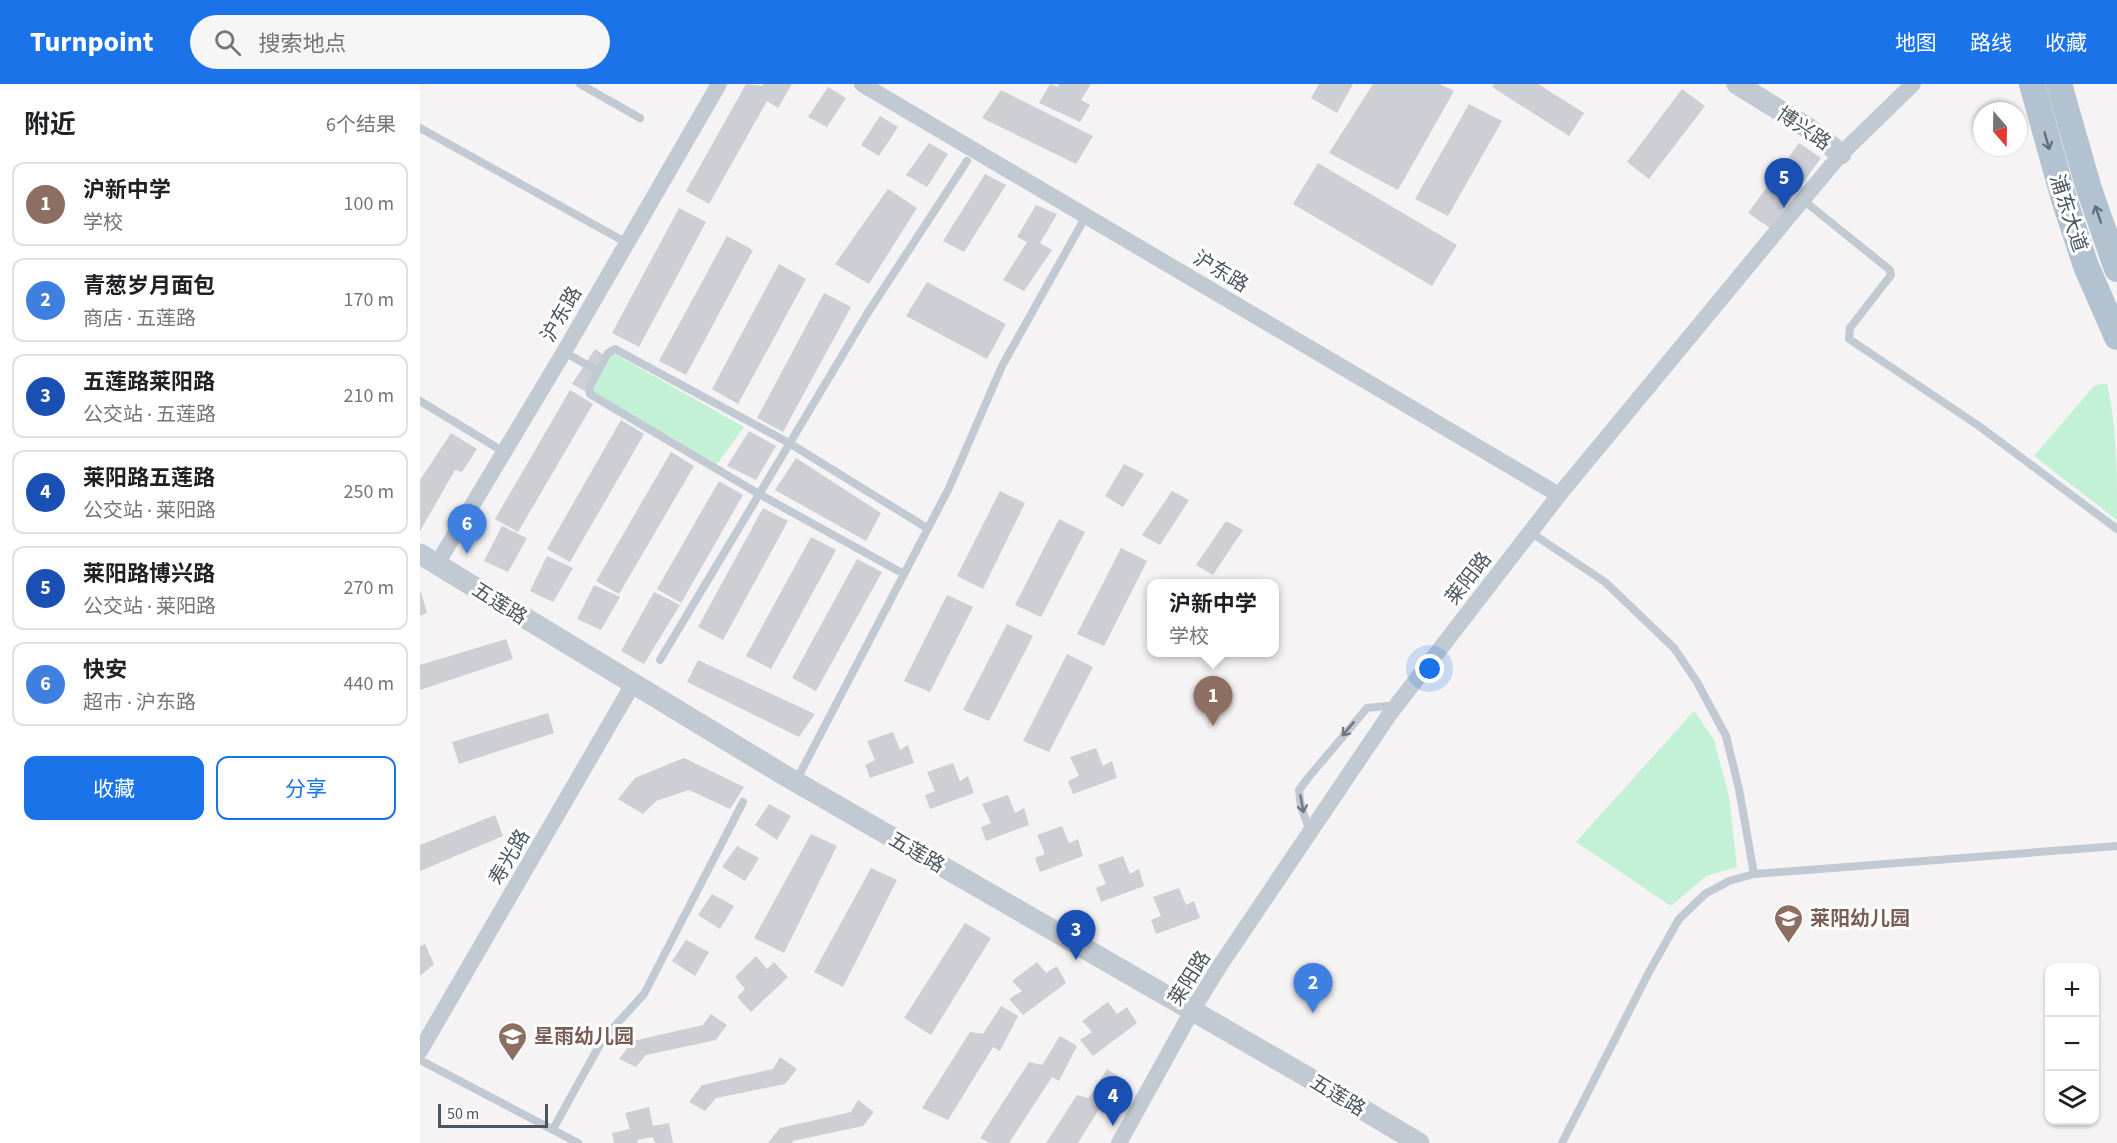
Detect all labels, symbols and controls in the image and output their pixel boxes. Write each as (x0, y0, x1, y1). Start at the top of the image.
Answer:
search box (190, 15, 610, 69)
text: Turnpoint (30, 22, 154, 62)
icon: search (211, 26, 244, 59)
text: 搜索地点 (259, 28, 347, 60)
text: 地图 (1895, 28, 1937, 58)
text: 路线 (1970, 28, 2012, 58)
text: 收藏 (2045, 28, 2087, 58)
street label: 博兴路 (1771, 100, 1836, 157)
north arrow (1973, 102, 2027, 156)
text: 附近 (24, 106, 76, 143)
text: 6个结果 (326, 111, 396, 139)
one-way arrow (2042, 131, 2053, 150)
pin: 5 (1764, 158, 1804, 208)
street label: 浦东大道 (2042, 171, 2094, 256)
text: 沪新中学 (83, 174, 171, 206)
text: 1 (40, 190, 51, 218)
text: 100 m (344, 190, 394, 218)
one-way arrow (2092, 205, 2103, 224)
text: 学校 (83, 209, 123, 237)
street label: 沪东路 (1188, 244, 1253, 299)
text: 青葱岁月面包 (83, 270, 215, 302)
street label: 沪东路 (535, 282, 589, 347)
text: 2 (40, 286, 51, 314)
text: 170 m (344, 286, 394, 314)
text: 商店 · 五莲路 (83, 305, 196, 333)
text: 五莲路莱阳路 (83, 366, 215, 398)
text: 3 (40, 382, 51, 410)
text: 210 m (344, 382, 394, 410)
text: 公交站 · 五莲路 (83, 401, 216, 429)
text: 莱阳路五莲路 (83, 462, 215, 494)
text: 4 (40, 478, 51, 506)
text: 250 m (344, 478, 394, 506)
text: 公交站 · 莱阳路 (83, 497, 216, 525)
pin: 6 (448, 504, 486, 554)
street label: 莱阳路 (1439, 546, 1498, 611)
text: 莱阳路博兴路 (83, 558, 215, 590)
text: 5 (40, 574, 51, 602)
text: 270 m (344, 574, 394, 602)
street label: 五莲路 (467, 576, 532, 632)
popup (1147, 579, 1279, 657)
text: 沪新中学 (1169, 588, 1257, 620)
text: 公交站 · 莱阳路 (83, 593, 216, 621)
text: 学校 (1169, 623, 1209, 651)
text: 快安 (83, 654, 127, 686)
your location (1415, 654, 1444, 683)
text: 6 (40, 670, 51, 698)
text: 440 m (344, 670, 394, 698)
pin: 1 (1194, 676, 1232, 726)
text: 超市 · 沪东路 (83, 689, 196, 717)
one-way arrow (1342, 721, 1355, 737)
button: 收藏 (24, 756, 204, 820)
button: 分享 (216, 756, 396, 820)
one-way arrow (1296, 794, 1307, 813)
street label: 寿光路 (483, 825, 537, 890)
street label: 五莲路 (884, 826, 949, 880)
school or university icon: 莱阳幼儿园 (1773, 902, 1805, 944)
place label: 莱阳幼儿园 (1810, 905, 1910, 933)
pin: 3 (1056, 910, 1096, 960)
street label: 莱阳路 (1162, 946, 1218, 1011)
map controls (2045, 963, 2099, 1125)
button: + (2045, 963, 2099, 1017)
pin: 2 (1294, 964, 1332, 1013)
button: − (2045, 1017, 2099, 1071)
school or university icon: 星雨幼儿园 (497, 1020, 529, 1062)
place label: 星雨幼儿园 (534, 1023, 634, 1051)
street label: 五莲路 (1305, 1068, 1370, 1123)
button: layers (2045, 1071, 2099, 1125)
pin: 4 (1094, 1076, 1132, 1126)
scale bar (438, 1101, 548, 1128)
text: 50 m (447, 1103, 479, 1125)

